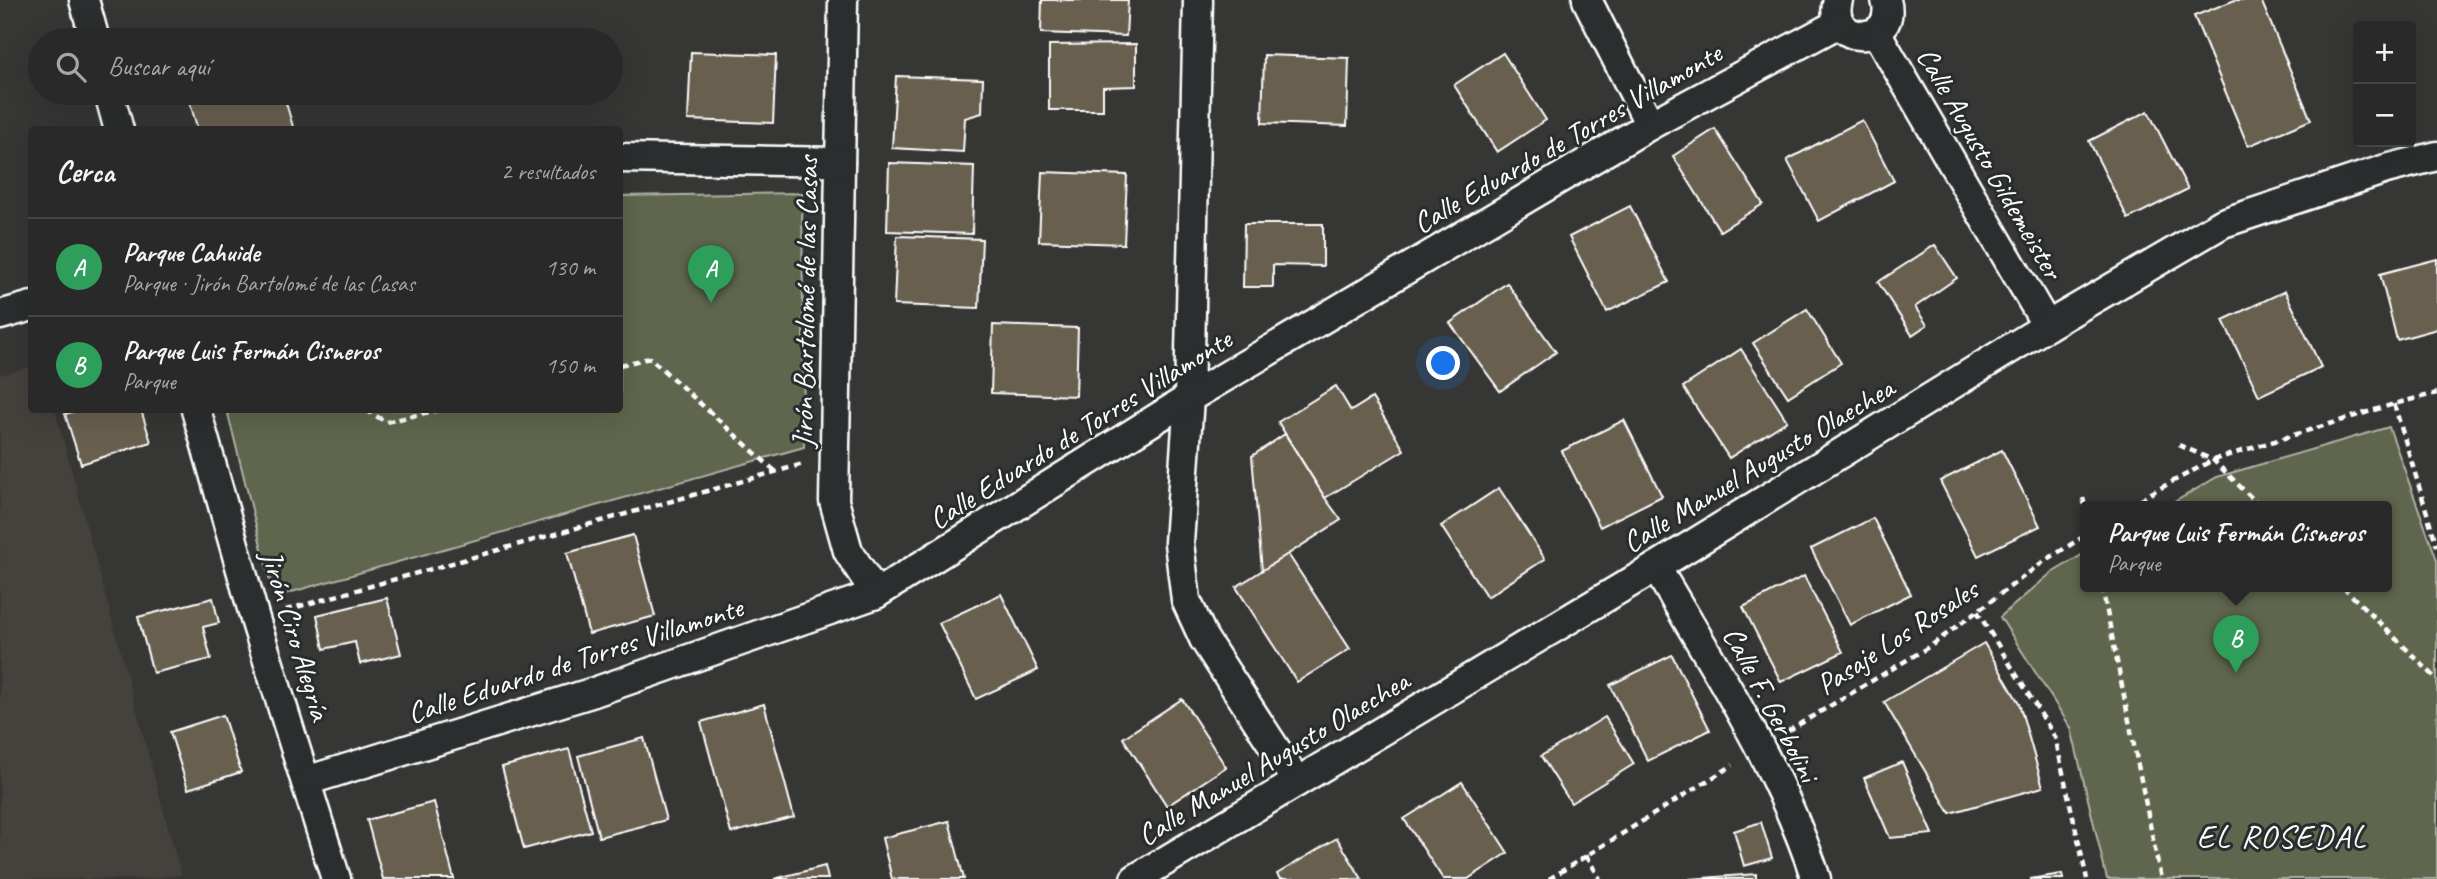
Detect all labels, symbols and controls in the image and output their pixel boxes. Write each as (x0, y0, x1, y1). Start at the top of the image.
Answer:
map controls (2353, 21, 2416, 147)
button: + (2353, 21, 2416, 84)
search box (28, 28, 623, 105)
street label: Calle Eduardo de Torres Villamonte (1406, 33, 1730, 242)
street label: Calle Augusto Gildemeister (1908, 40, 2073, 288)
icon: search (52, 48, 90, 86)
text: Buscar aquí (108, 50, 210, 83)
button: − (2353, 84, 2416, 147)
text: Cerca (56, 153, 114, 191)
street label: Jirón Bartolomé de las Casas (783, 153, 827, 450)
text: 2 resultados (501, 157, 595, 186)
text: Parque Cahuide (123, 236, 259, 269)
pin: A (688, 245, 734, 303)
text: A (73, 253, 85, 282)
text: 130 m (546, 253, 595, 282)
text: Parque · Jirón Bartolomé de las Casas (123, 269, 415, 298)
street label: Calle Eduardo de Torres Villamonte (921, 319, 1240, 538)
text: Parque Luis Fermán Cisneros (123, 334, 380, 367)
your location (1426, 346, 1460, 380)
text: B (73, 351, 85, 380)
text: 150 m (546, 351, 595, 380)
text: Parque (123, 367, 176, 396)
street label: Calle Manuel Augusto Olaechea (1615, 367, 1903, 561)
popup (2080, 501, 2392, 592)
text: Parque Luis Fermán Cisneros (2108, 516, 2364, 549)
street label: Jirón Ciro Alegría (252, 544, 340, 726)
text: Parque (2108, 549, 2161, 578)
street label: Pasaje Los Rosales (1809, 569, 1987, 703)
street label: Calle Eduardo de Torres Villamonte (403, 587, 750, 732)
pin: B (2213, 615, 2259, 673)
street label: Calle F. Gerbolini (1714, 620, 1829, 791)
street label: Calle Manuel Augusto Olaechea (1130, 660, 1418, 854)
district label: EL ROSEDAL (2197, 816, 2367, 857)

